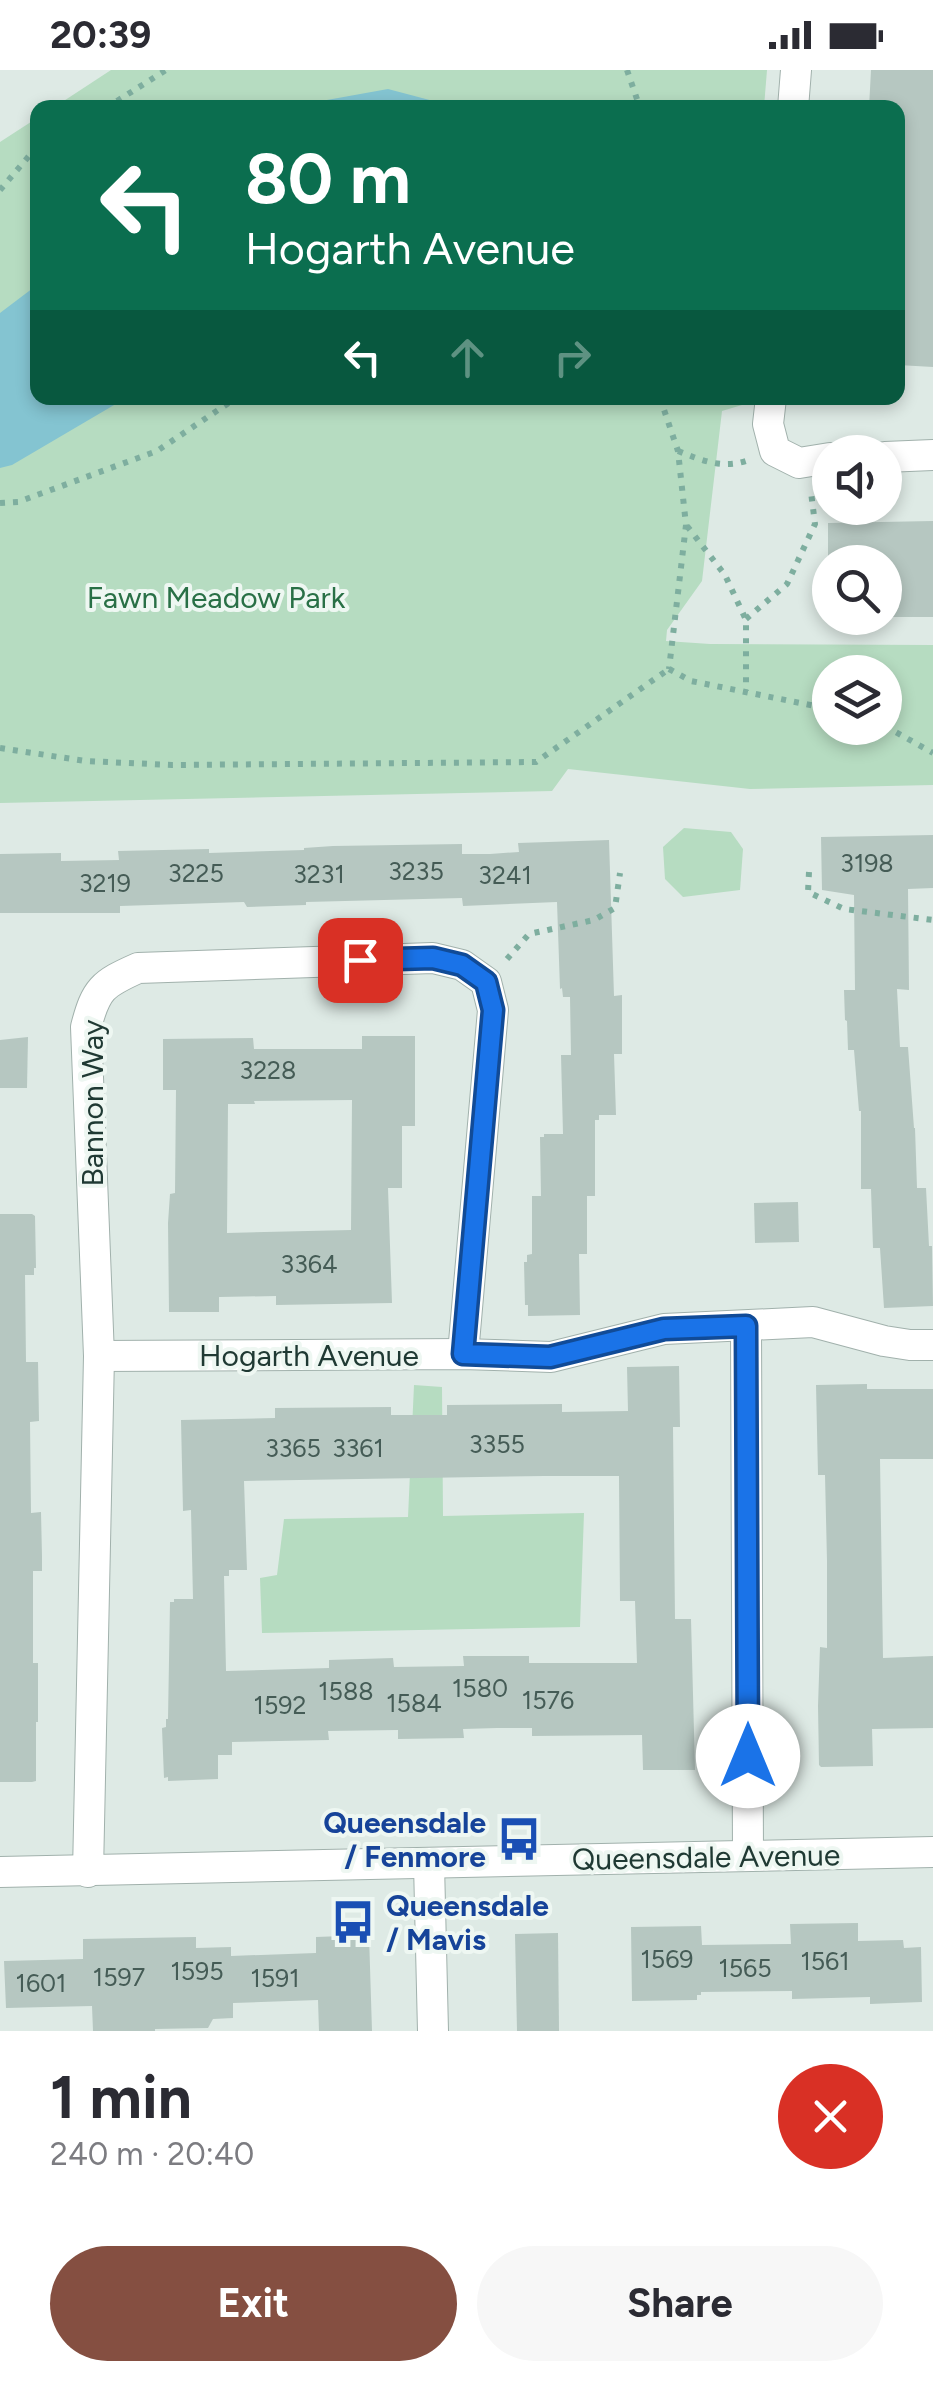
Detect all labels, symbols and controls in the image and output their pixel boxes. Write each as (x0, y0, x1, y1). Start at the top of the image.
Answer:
text: 20:39 (50, 12, 151, 58)
text: 80 m (245, 136, 411, 221)
icon: left (80, 140, 210, 270)
text: Hogarth Avenue (245, 221, 575, 275)
icon: left (335, 330, 390, 385)
icon: ahead (440, 330, 495, 385)
icon: right (545, 330, 600, 385)
map controls (812, 435, 902, 745)
button: sound (812, 435, 902, 525)
button: search (812, 545, 902, 635)
park label: Fawn Meadow Park (87, 579, 346, 616)
button: layers (812, 655, 902, 745)
house number: 3198 (840, 848, 894, 878)
house number: 3235 (388, 856, 444, 886)
house number: 3225 (168, 858, 224, 888)
house number: 3231 (293, 859, 345, 889)
house number: 3241 (478, 860, 532, 890)
house number: 3219 (79, 868, 131, 898)
pin (318, 918, 403, 1003)
icon: arrive (333, 933, 388, 988)
street label: Bannon Way (74, 1019, 111, 1187)
house number: 3228 (240, 1055, 296, 1085)
house number: 3364 (281, 1249, 337, 1279)
street label: Hogarth Avenue (199, 1337, 419, 1374)
house number: 3355 (469, 1429, 525, 1459)
house number: 3365 (265, 1433, 321, 1463)
house number: 3361 (332, 1433, 384, 1463)
house number: 1580 (452, 1673, 508, 1703)
house number: 1588 (318, 1676, 374, 1706)
house number: 1576 (522, 1685, 574, 1715)
house number: 1584 (386, 1688, 442, 1718)
house number: 1592 (254, 1690, 306, 1720)
position arrow (696, 1704, 800, 1808)
place label: Queensdale / Fenmore (323, 1804, 486, 1875)
bus stop icon: Queensdale / Fenmore (495, 1815, 543, 1863)
street label: Queensdale Avenue (572, 1836, 840, 1878)
place label: Queensdale / Mavis (386, 1887, 549, 1958)
bus stop icon: Queensdale / Mavis (329, 1898, 377, 1946)
house number: 1569 (640, 1944, 694, 1974)
house number: 1561 (800, 1946, 850, 1976)
house number: 1565 (718, 1953, 772, 1983)
house number: 1595 (170, 1956, 224, 1986)
house number: 1597 (93, 1962, 145, 1992)
house number: 1591 (250, 1963, 300, 1993)
house number: 1601 (16, 1968, 66, 1998)
text: 1 min (50, 2061, 192, 2133)
button: close (778, 2064, 883, 2169)
text: 240 m · 20:40 (50, 2135, 254, 2173)
button: Exit (50, 2246, 457, 2361)
button: Share (477, 2246, 883, 2361)

